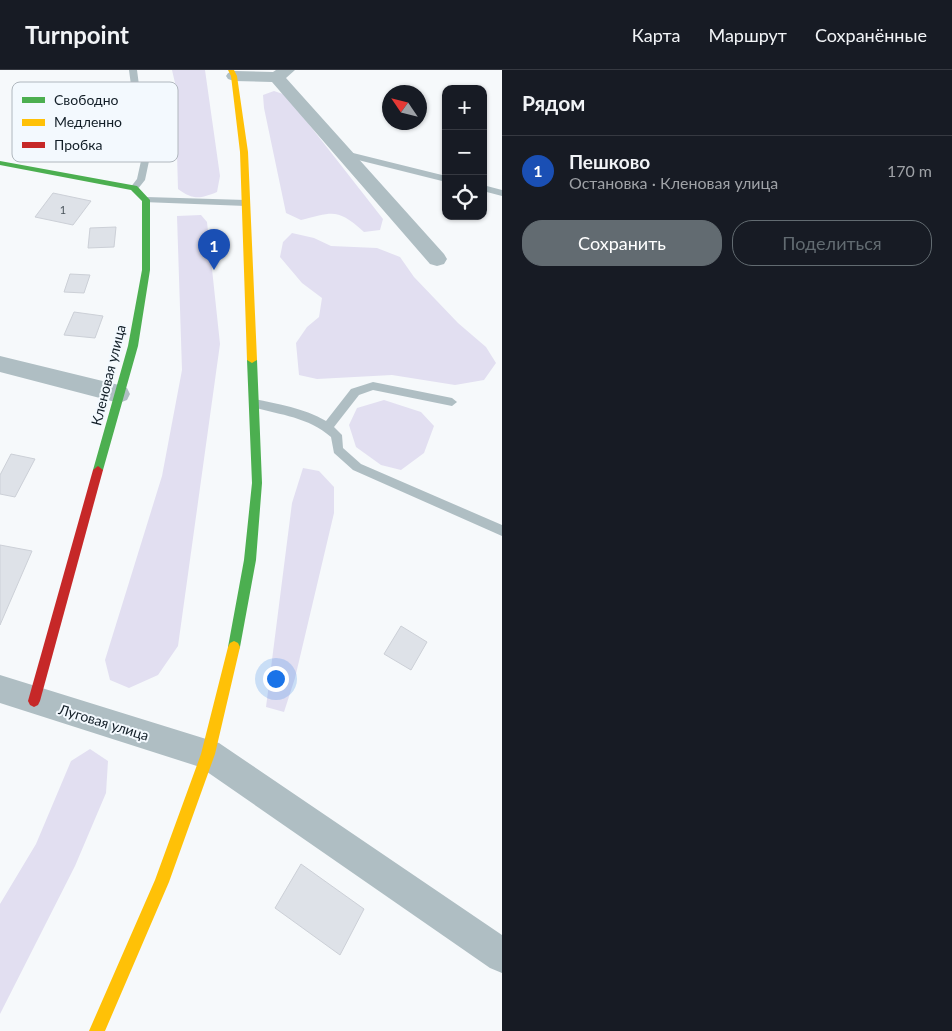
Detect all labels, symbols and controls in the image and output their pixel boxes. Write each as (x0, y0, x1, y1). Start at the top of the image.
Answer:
text: Turnpoint (25, 20, 129, 49)
text: Карта (632, 24, 680, 46)
text: Маршрут (708, 24, 787, 46)
text: Сохранённые (815, 24, 927, 46)
legend (12, 82, 178, 162)
north arrow (382, 85, 427, 130)
map controls (442, 85, 487, 220)
button: + (442, 85, 487, 130)
text: Рядом (522, 90, 585, 115)
text: Свободно (54, 91, 119, 108)
text: Медленно (54, 113, 122, 130)
button: − (442, 130, 487, 175)
text: Пробка (54, 136, 102, 153)
text: Пешково (569, 150, 650, 173)
text: 1 (533, 161, 543, 180)
text: 170 m (887, 161, 932, 180)
text: Остановка · Кленовая улица (569, 173, 778, 192)
button: locate (442, 175, 487, 220)
house number: 1 (60, 203, 66, 216)
button: Сохранить (522, 220, 722, 266)
button: Поделиться (732, 220, 932, 266)
pin: 1 (198, 229, 230, 270)
street label: Кленовая улица (87, 323, 129, 427)
your location (263, 666, 289, 692)
street label: Луговая улица (56, 700, 151, 744)

